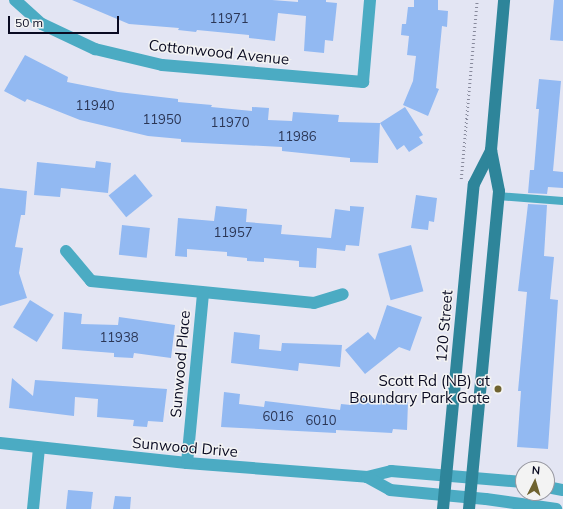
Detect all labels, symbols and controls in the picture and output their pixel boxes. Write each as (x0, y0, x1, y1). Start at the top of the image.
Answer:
scale bar (10, 8, 121, 34)
house number: 11971 (210, 10, 248, 26)
text: 50 m (15, 15, 43, 30)
street label: Cottonwood Avenue (148, 36, 290, 68)
house number: 11940 (76, 97, 114, 113)
house number: 11950 (143, 111, 181, 127)
house number: 11970 (211, 114, 249, 130)
house number: 11986 (278, 128, 316, 144)
house number: 11957 (214, 224, 252, 240)
street label: 120 Street (432, 289, 456, 363)
street label: Sunwood Place (166, 310, 194, 418)
house number: 11938 (100, 329, 138, 345)
place label: Scott Rd (NB) at Boundary Park Gate (349, 371, 490, 406)
marker: Scott Rd (NB) at Boundary Park Gate (493, 384, 503, 394)
house number: 6016 (262, 408, 294, 424)
house number: 6010 (305, 412, 337, 428)
street label: Sunwood Drive (131, 433, 239, 461)
north arrow (515, 461, 555, 501)
text: N (531, 463, 541, 477)

